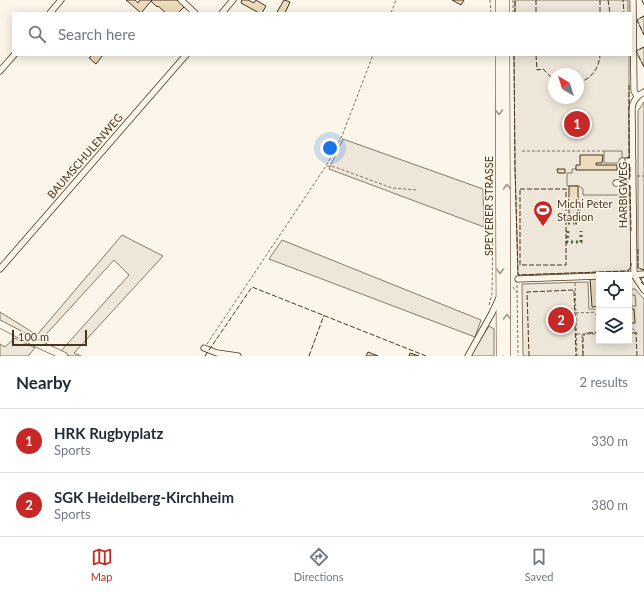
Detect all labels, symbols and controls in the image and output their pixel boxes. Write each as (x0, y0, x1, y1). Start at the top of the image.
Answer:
search box (12, 12, 632, 56)
icon: search (26, 23, 48, 45)
text: Search here (58, 25, 135, 43)
north arrow (548, 68, 584, 104)
one-way arrow (495, 109, 503, 115)
pin: 1 (564, 109, 590, 139)
street label: BAUMSCHULENWEG (44, 111, 125, 201)
your location (320, 138, 340, 158)
street label: SPEYERER STRASSE (482, 156, 495, 256)
street label: HARBIGWEG (616, 162, 629, 228)
one-way arrow (503, 184, 511, 190)
place label: Michi Peter Stadion (557, 197, 612, 223)
sports icon: Michi Peter Stadion (532, 199, 554, 227)
one-way arrow (496, 268, 504, 274)
map controls (596, 272, 632, 344)
button: locate (596, 272, 632, 308)
pin: 2 (548, 305, 574, 335)
button: layers (596, 308, 632, 344)
one-way arrow (503, 314, 511, 320)
scale bar (12, 328, 87, 347)
text: 100 m (18, 330, 49, 343)
text: Nearby (16, 372, 71, 393)
text: 2 results (580, 374, 628, 390)
text: HRK Rugbyplatz (54, 424, 163, 442)
text: 1 (25, 433, 33, 449)
text: 330 m (591, 433, 628, 449)
text: Sports (54, 442, 91, 458)
text: SGK Heidelberg-Kirchheim (54, 488, 234, 506)
text: 2 (25, 497, 33, 513)
text: 380 m (591, 497, 628, 513)
text: Sports (54, 506, 91, 522)
tab: Map (91, 546, 113, 583)
tab: Directions (294, 546, 343, 583)
tab: Saved (525, 546, 553, 583)

